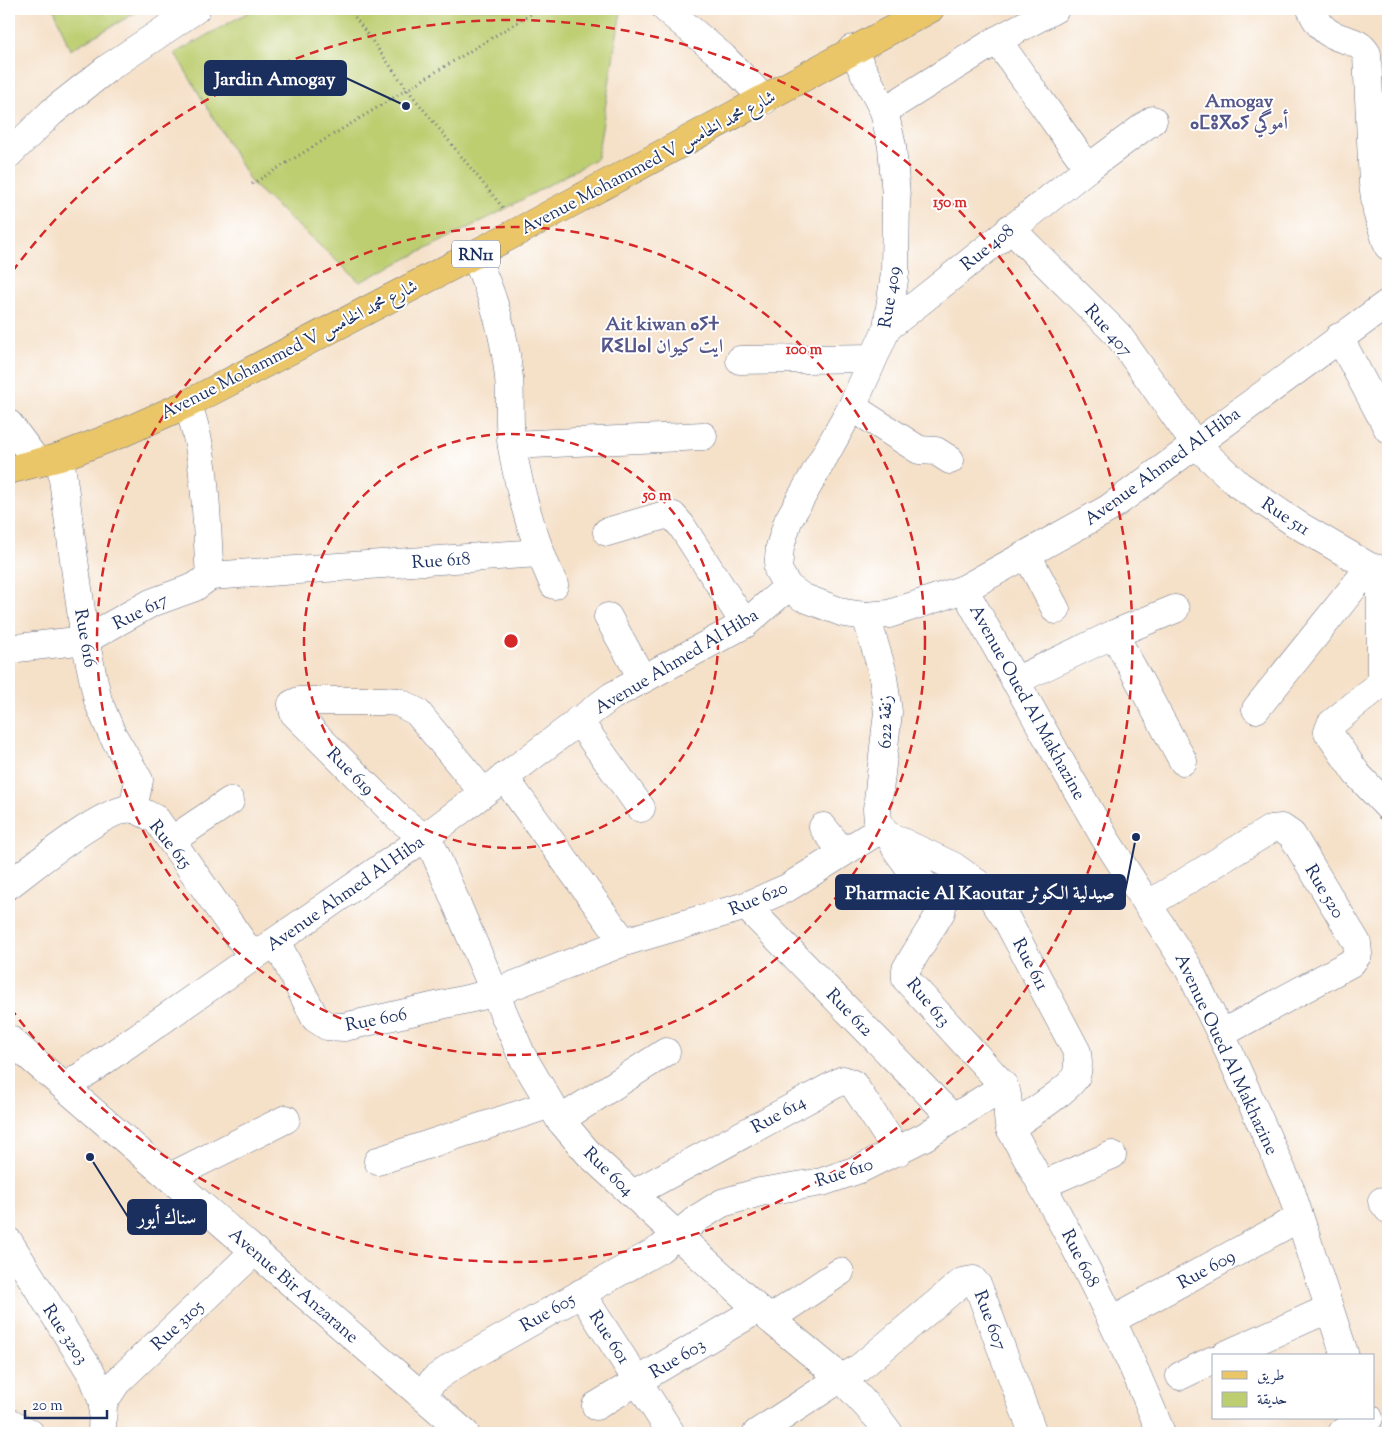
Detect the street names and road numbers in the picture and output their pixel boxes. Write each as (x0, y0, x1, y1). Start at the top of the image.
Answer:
street label: Avenue Mohammed V شارع محمد الخامس (517, 85, 781, 242)
street label: Rue 408 (956, 219, 1021, 278)
road number: RN11 (452, 240, 500, 268)
street label: Rue 409 (873, 264, 909, 330)
street label: Avenue Mohammed V شارع محمد الخامس (157, 274, 423, 427)
street label: Rue 407 (1077, 299, 1138, 363)
street label: Avenue Ahmed Al Hiba (1080, 402, 1246, 533)
street label: Rue 511 (1255, 492, 1314, 543)
street label: Rue 618 (411, 547, 471, 577)
street label: Rue 617 (109, 588, 173, 638)
street label: Avenue Oued Al Makhazine (962, 601, 1091, 805)
street label: Avenue Ahmed Al Hiba (590, 603, 764, 722)
street label: Rue 616 (66, 607, 102, 670)
street label: زنقة 622 (874, 695, 900, 749)
street label: Rue 619 (320, 743, 380, 802)
street label: Rue 615 (142, 815, 197, 875)
street label: Avenue Ahmed Al Hiba (262, 830, 430, 959)
street label: Rue 520 (1297, 860, 1350, 924)
street label: Rue 620 (725, 876, 792, 924)
street label: Rue 611 (1005, 934, 1054, 996)
street label: Avenue Oued Al Makhazine (1167, 950, 1283, 1160)
street label: Rue 613 (899, 973, 956, 1034)
street label: Rue 612 (819, 983, 879, 1044)
street label: Rue 606 (343, 1002, 410, 1040)
street label: Rue 614 (747, 1090, 811, 1141)
street label: Rue 604 (576, 1142, 639, 1203)
street label: Rue 610 (812, 1152, 877, 1195)
street label: Avenue Bir Anzarane (222, 1223, 363, 1350)
street label: Rue 608 (1053, 1225, 1105, 1293)
street label: Rue 609 (1173, 1244, 1241, 1297)
street label: Rue 607 (966, 1287, 1012, 1355)
street label: Rue 605 (516, 1288, 580, 1340)
street label: Rue 3105 (146, 1295, 211, 1358)
street label: Rue 3203 (35, 1300, 94, 1370)
street label: Rue 601 (581, 1306, 635, 1370)
street label: Rue 603 (645, 1333, 711, 1386)

